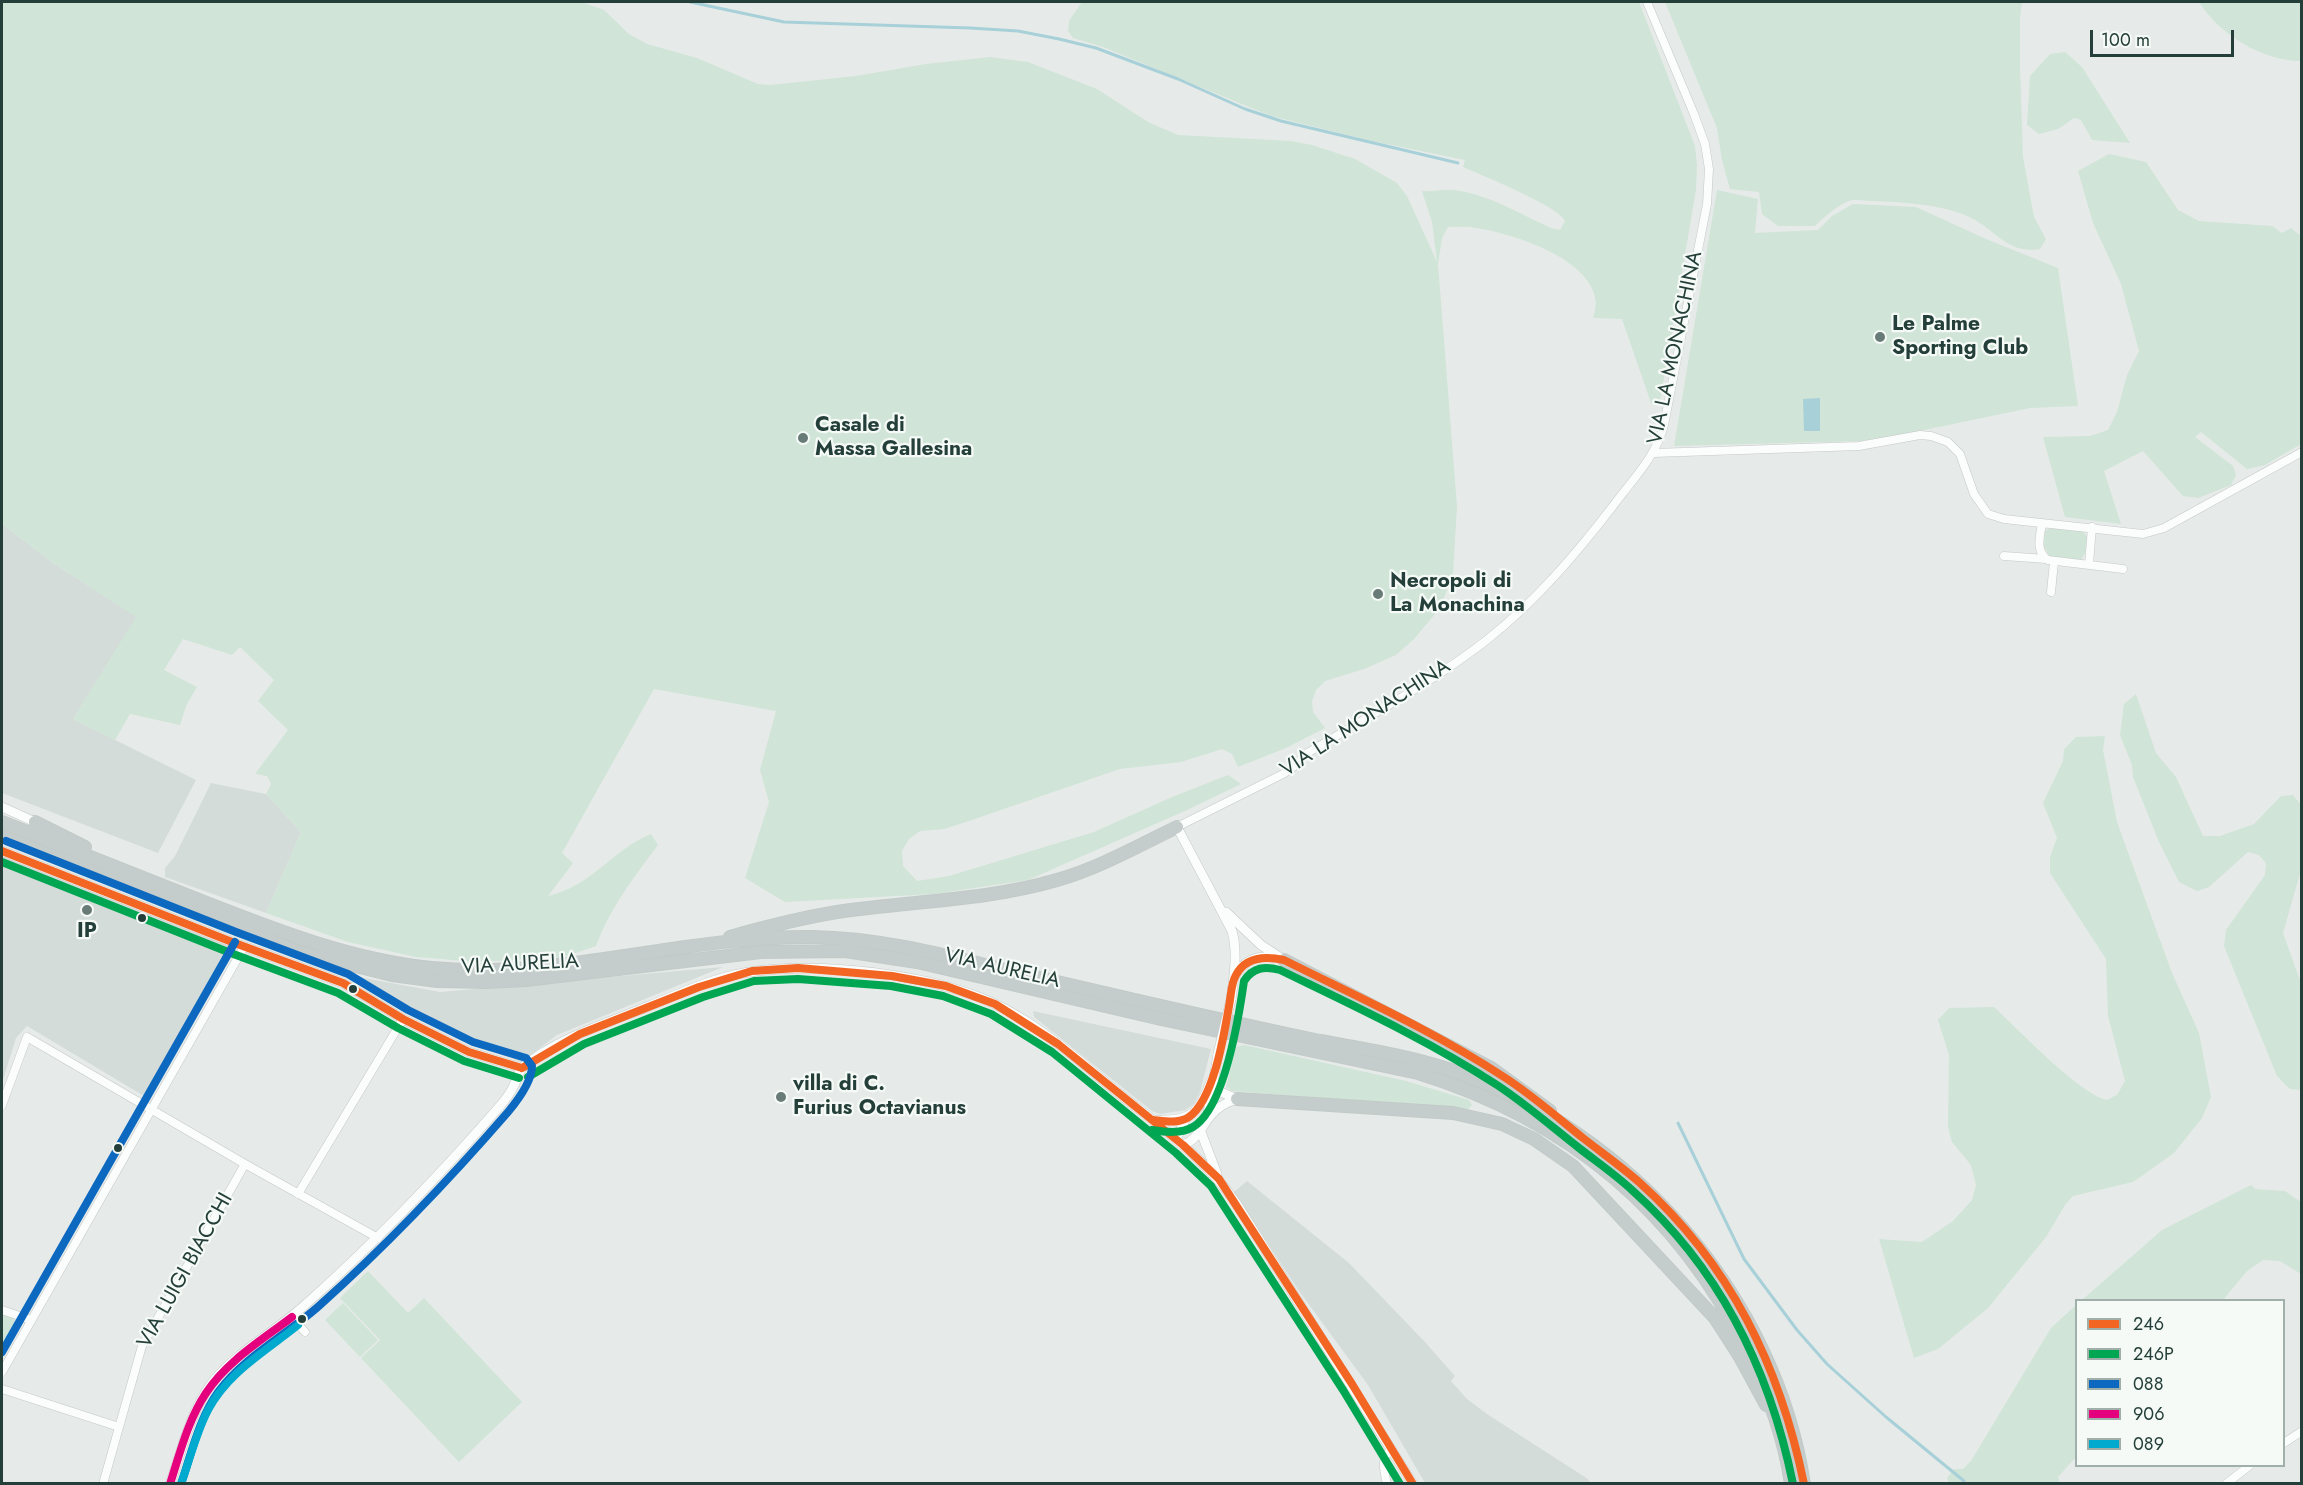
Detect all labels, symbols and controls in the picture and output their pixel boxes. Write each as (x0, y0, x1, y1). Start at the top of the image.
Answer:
scale bar (2093, 18, 2237, 56)
text: 100 m (2101, 27, 2150, 53)
street label: VIA LA MONACHINA (1643, 249, 1709, 447)
place label: Le Palme Sporting Club (1892, 312, 2028, 362)
marker: Le Palme Sporting Club (1873, 330, 1887, 344)
place label: Casale di Massa Gallesina (815, 413, 972, 463)
marker: Casale di Massa Gallesina (796, 431, 810, 445)
place label: Necropoli di La Monachina (1390, 569, 1525, 619)
marker: Necropoli di La Monachina (1371, 587, 1385, 601)
street label: VIA LA MONACHINA (1276, 655, 1456, 783)
marker: IP (80, 903, 94, 917)
unlabelled marker (136, 912, 148, 924)
place label: IP (77, 919, 97, 945)
street label: VIA AURELIA (942, 943, 1062, 995)
street label: VIA AURELIA (460, 949, 580, 981)
unlabelled marker (347, 983, 359, 995)
place label: villa di C. Furius Octavianus (793, 1072, 966, 1122)
marker: villa di C. Furius Octavianus (774, 1090, 788, 1104)
unlabelled marker (112, 1142, 124, 1154)
street label: VIA LUIGI BIACCHI (133, 1189, 239, 1353)
legend (2075, 1299, 2285, 1467)
text: 246 (2133, 1311, 2164, 1337)
unlabelled marker (296, 1313, 308, 1325)
text: 246P (2133, 1341, 2174, 1367)
text: 088 (2133, 1371, 2163, 1397)
text: 906 (2133, 1401, 2165, 1427)
text: 089 (2133, 1431, 2164, 1457)

